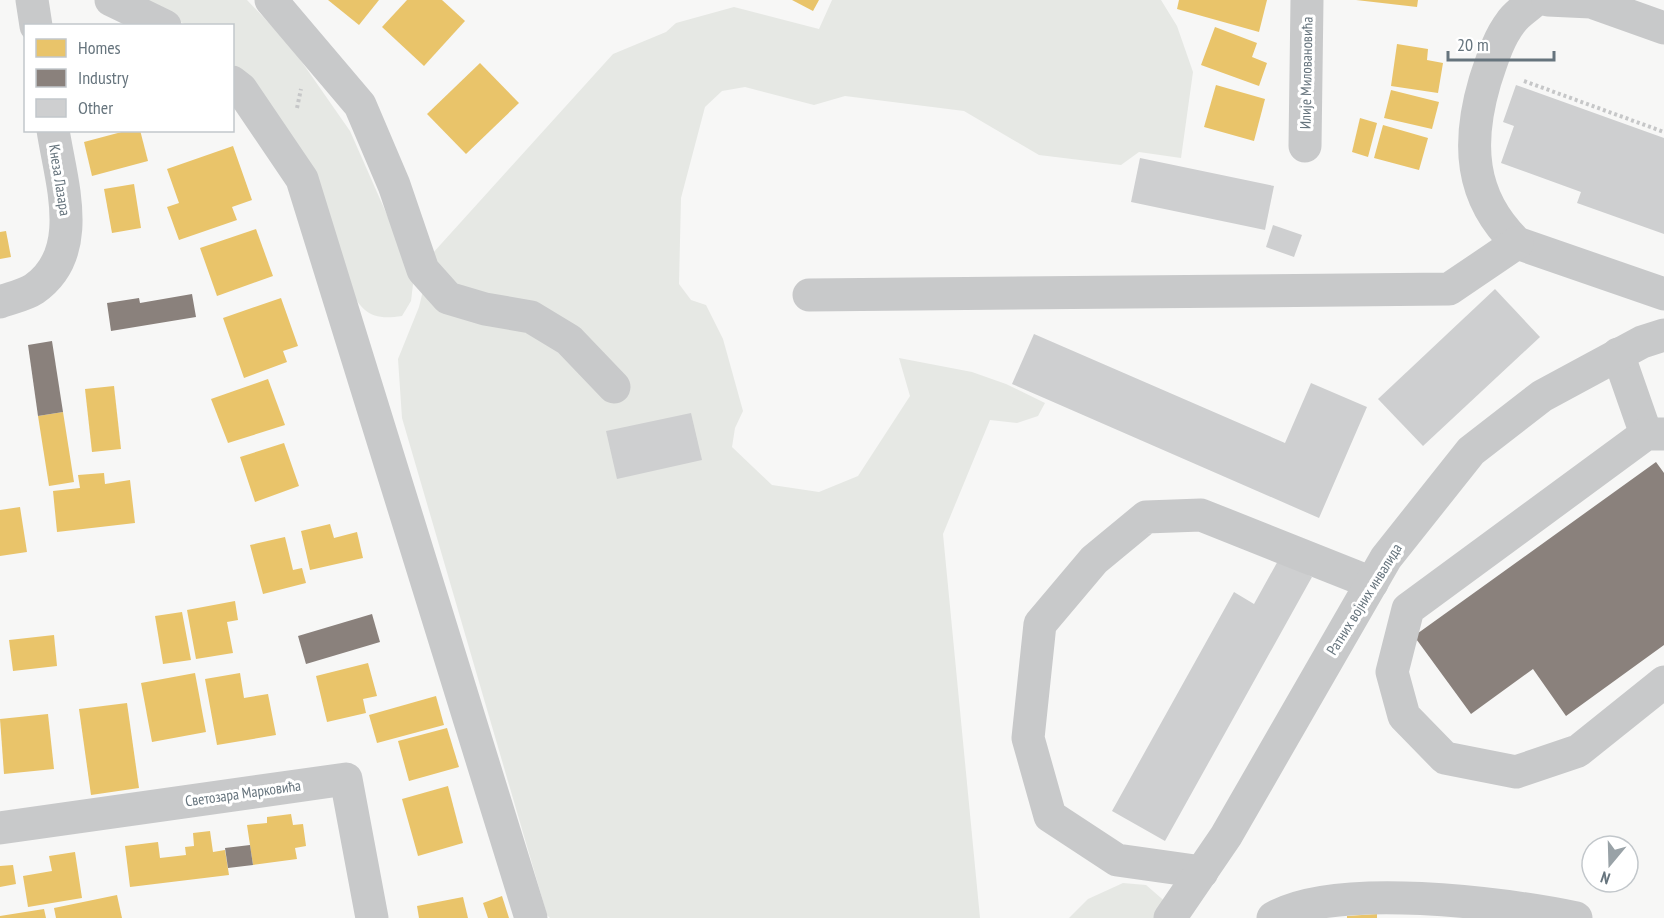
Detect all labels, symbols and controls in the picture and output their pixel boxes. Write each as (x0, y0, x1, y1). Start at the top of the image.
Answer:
street label: Илије Миловановића (1296, 17, 1316, 129)
legend (24, 24, 234, 132)
scale bar (1448, 24, 1554, 62)
text: 20 m (1457, 33, 1489, 56)
text: Homes (78, 36, 121, 59)
text: Industry (78, 66, 129, 89)
text: Other (78, 96, 113, 119)
street label: Кнеза Лазара (45, 143, 75, 217)
street label: Ратних војних инвалида (1322, 540, 1406, 658)
street label: Светозара Марковића (184, 775, 302, 811)
north arrow (1580, 834, 1640, 894)
text: N (1598, 867, 1612, 889)

